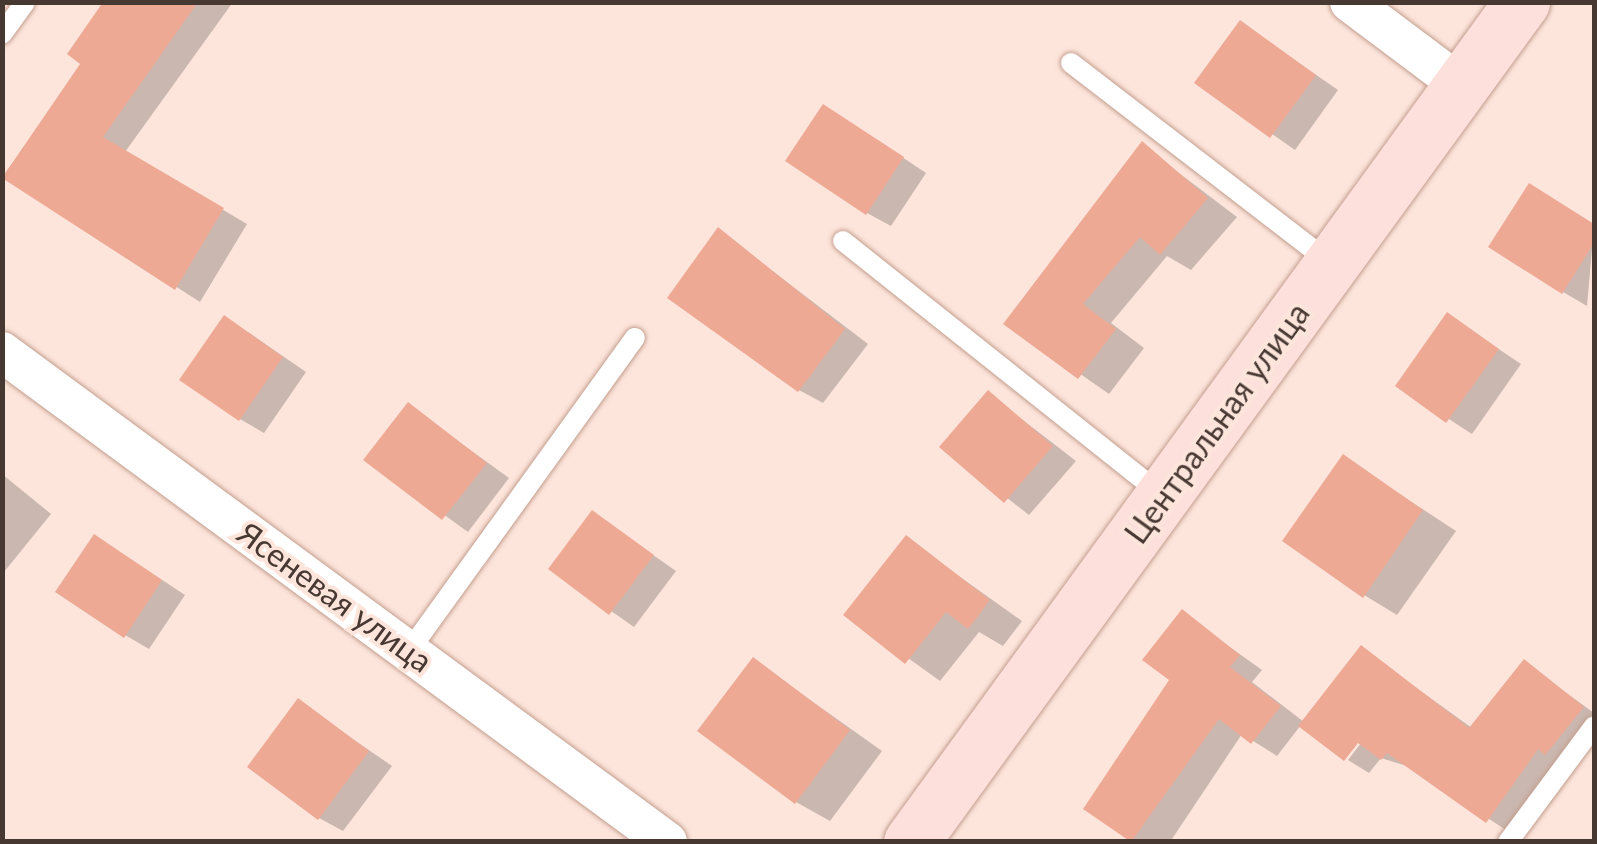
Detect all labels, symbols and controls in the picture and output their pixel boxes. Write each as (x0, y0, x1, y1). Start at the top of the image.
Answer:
street label: Центральная улица (1117, 295, 1317, 551)
street label: Ясеневая улица (230, 514, 440, 680)

